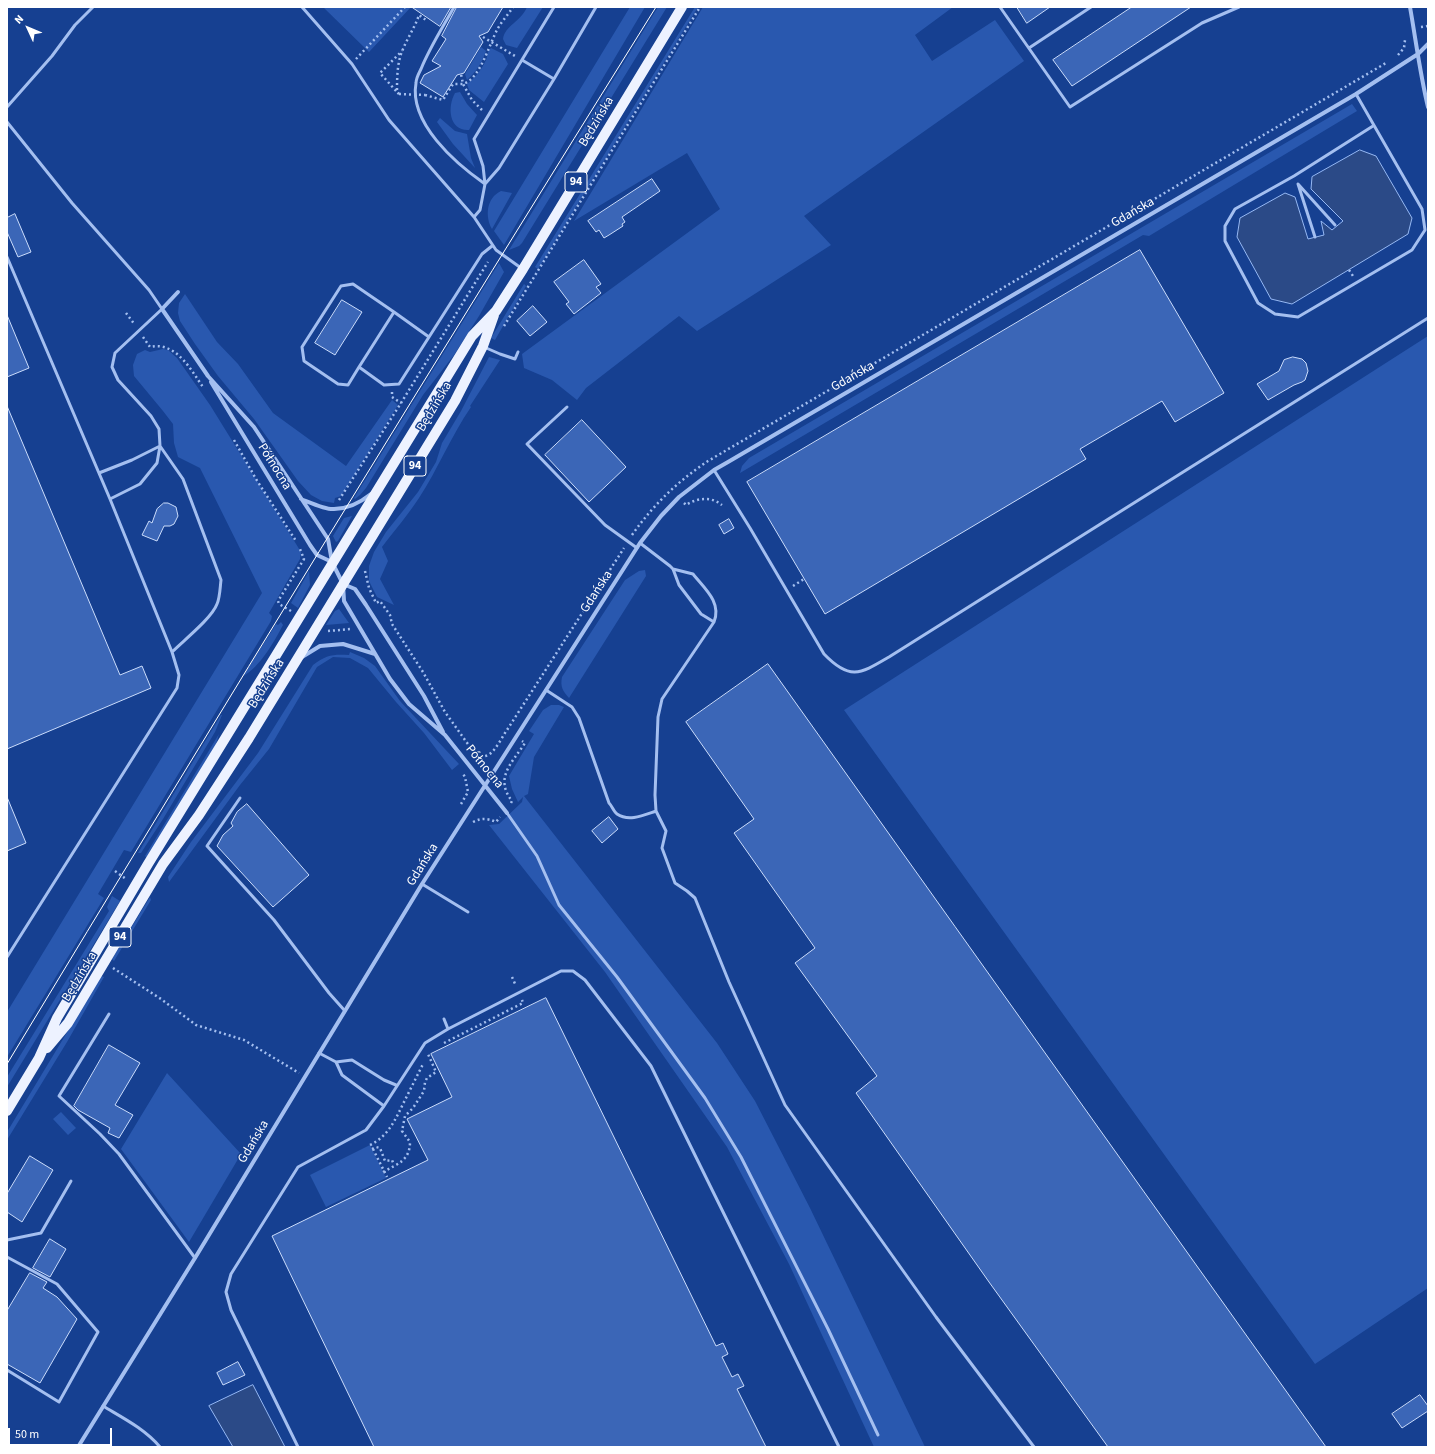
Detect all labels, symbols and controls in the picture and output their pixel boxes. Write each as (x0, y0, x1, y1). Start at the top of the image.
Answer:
north arrow (8, 8, 48, 48)
text: N (11, 11, 27, 27)
street label: Będzińska (576, 94, 618, 150)
road number: 94 (565, 172, 587, 192)
street label: Gdańska (1109, 194, 1157, 232)
street label: Gdańska (829, 358, 877, 396)
street label: Będzińska (414, 379, 456, 435)
street label: Północna (254, 441, 294, 493)
road number: 94 (404, 456, 426, 476)
street label: Gdańska (578, 568, 616, 616)
street label: Będzińska (246, 656, 288, 712)
street label: Północna (462, 742, 506, 792)
street label: Gdańska (404, 841, 442, 889)
road number: 94 (109, 927, 131, 947)
street label: Będzińska (59, 949, 101, 1005)
street label: Gdańska (235, 1118, 273, 1166)
scale bar (10, 1420, 114, 1446)
text: 50 m (15, 1426, 39, 1443)

